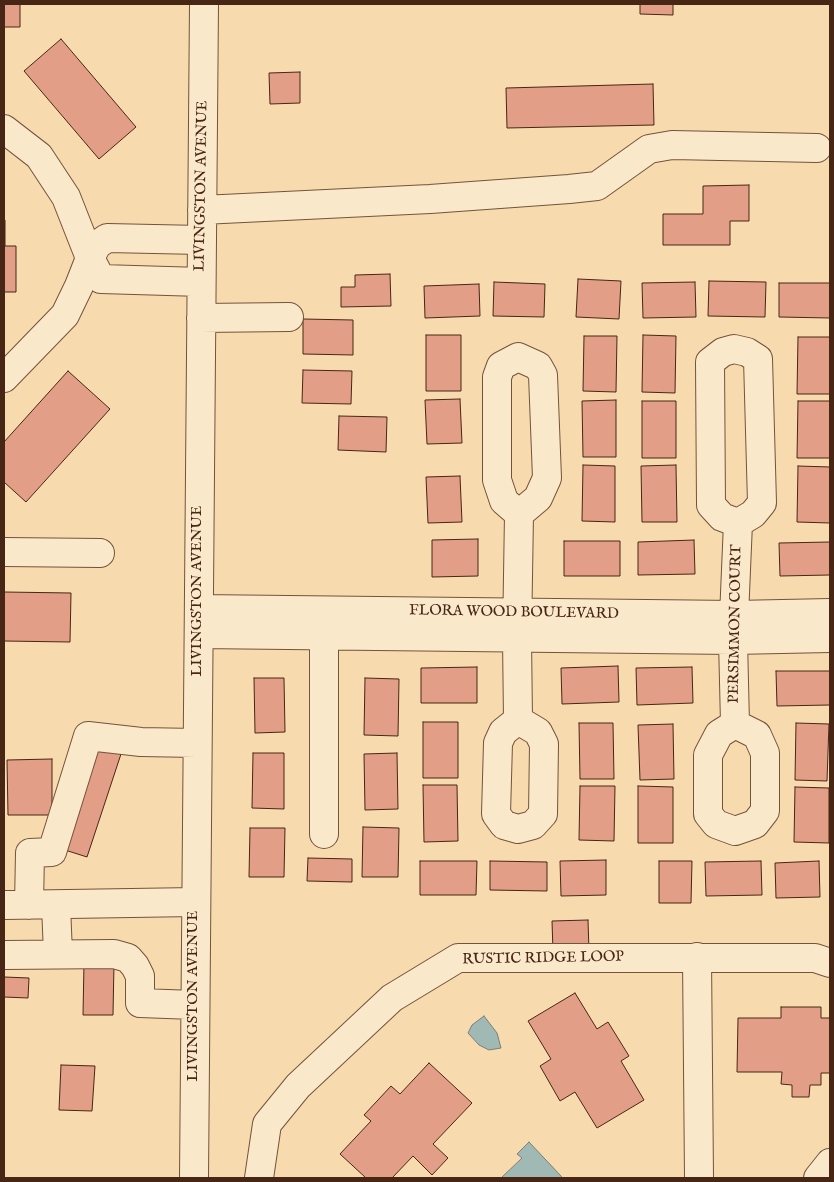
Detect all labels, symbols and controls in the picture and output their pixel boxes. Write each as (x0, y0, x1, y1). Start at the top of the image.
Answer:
street label: LIVINGSTON AVENUE (192, 100, 212, 272)
street label: LIVINGSTON AVENUE (189, 506, 207, 676)
street label: PERSIMMON COURT (726, 544, 746, 704)
street label: FLORA WOOD BOULEVARD (409, 602, 619, 624)
street label: LIVINGSTON AVENUE (185, 911, 203, 1081)
street label: RUSTIC RIDGE LOOP (462, 949, 624, 969)

